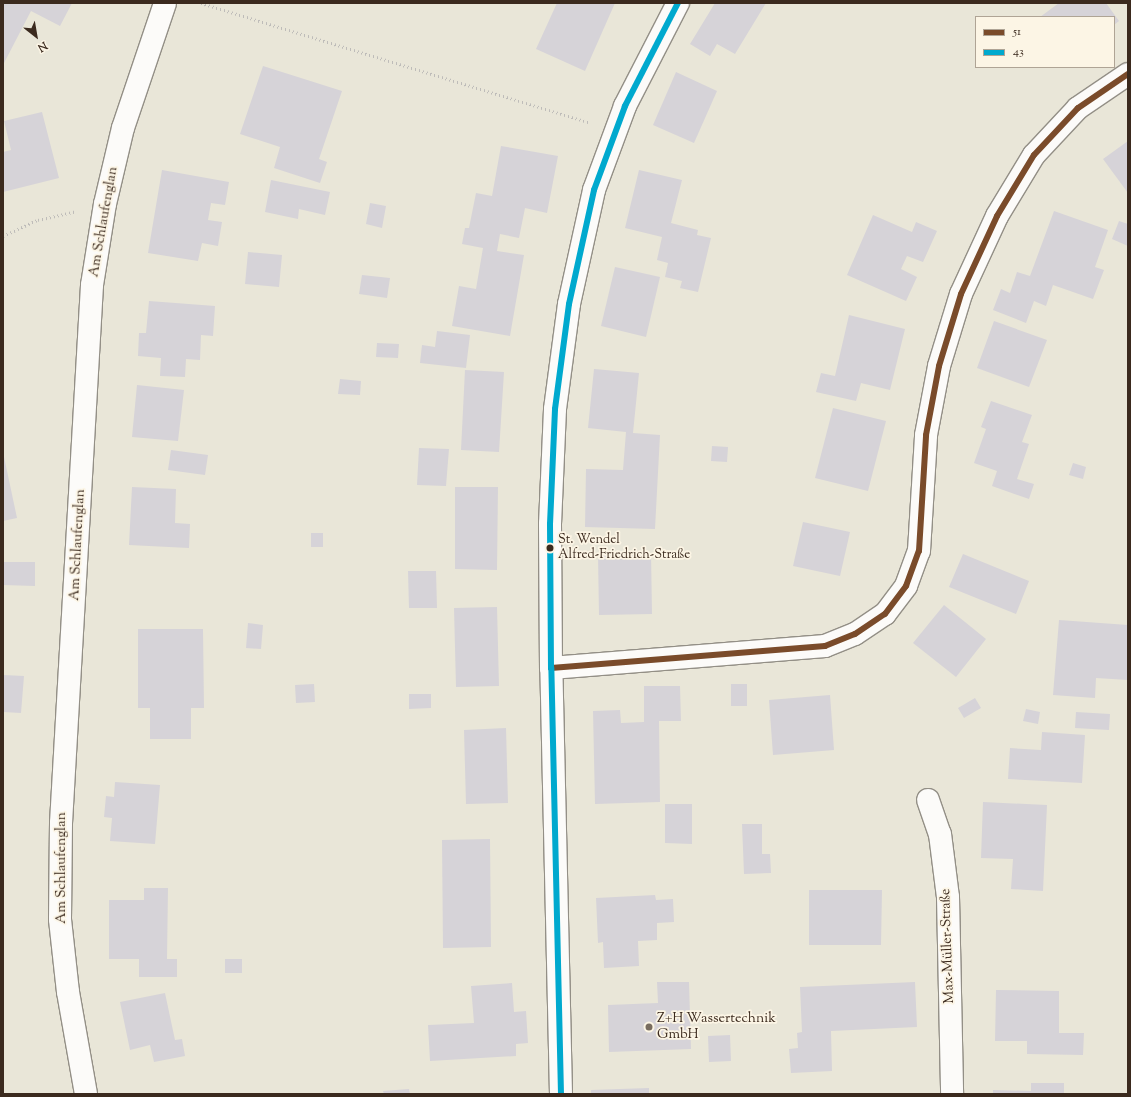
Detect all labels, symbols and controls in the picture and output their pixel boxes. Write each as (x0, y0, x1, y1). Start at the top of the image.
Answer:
north arrow (16, 16, 56, 56)
legend (975, 16, 1115, 68)
text: 51 (1013, 23, 1021, 41)
text: N (34, 37, 50, 55)
text: 43 (1013, 43, 1024, 61)
street label: Am Schlaufenglan (86, 166, 122, 278)
street label: Am Schlaufenglan (67, 489, 89, 601)
place label: St. Wendel Alfred-Friedrich-Straße (558, 533, 690, 564)
marker: St. Wendel Alfred-Friedrich-Straße (545, 543, 555, 553)
street label: Am Schlaufenglan (54, 812, 70, 924)
street label: Max-Müller-Straße (938, 888, 958, 1004)
place label: Z+H Wassertechnik GmbH (657, 1011, 776, 1044)
marker: Z+H Wassertechnik GmbH (644, 1022, 654, 1032)

